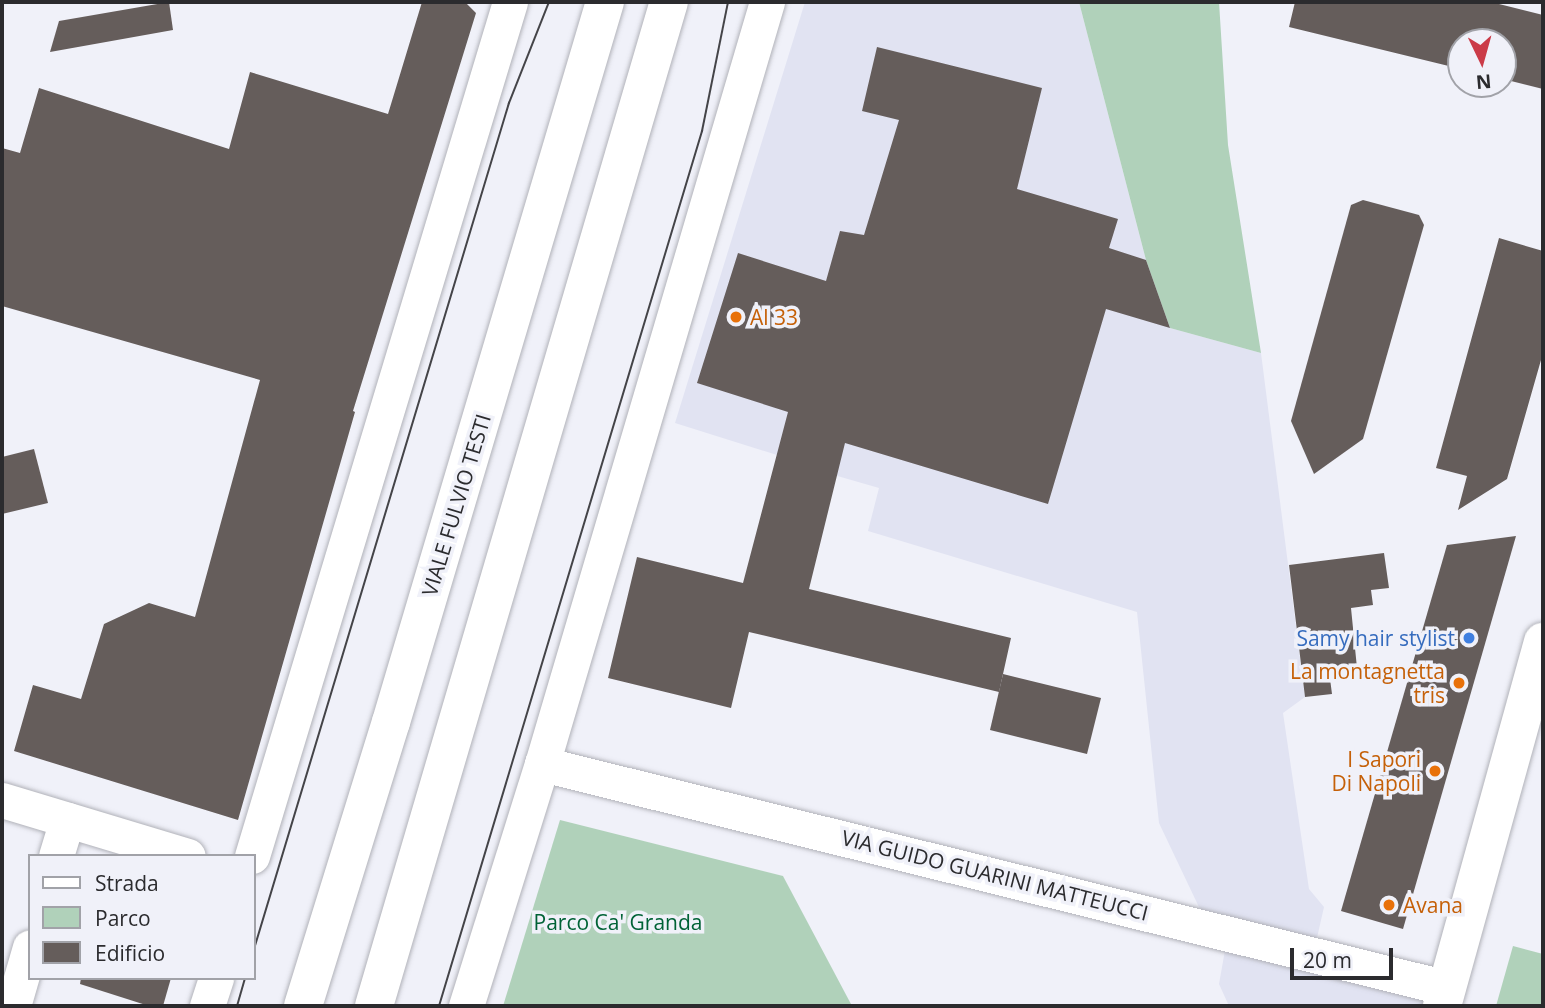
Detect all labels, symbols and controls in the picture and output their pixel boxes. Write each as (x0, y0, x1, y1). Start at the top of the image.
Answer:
north arrow (1447, 28, 1517, 98)
text: N (1475, 68, 1492, 96)
place label: Al 33 (750, 304, 798, 330)
marker: Al 33 (728, 309, 744, 325)
street label: VIALE FULVIO TESTI (416, 411, 496, 599)
place label: Samy hair stylist (1296, 625, 1455, 651)
marker: Samy hair stylist (1461, 630, 1477, 646)
place label: La montagnetta tris (1290, 658, 1445, 708)
marker: La montagnetta tris (1451, 675, 1467, 691)
place label: I Sapori Di Napoli (1331, 746, 1421, 796)
marker: I Sapori Di Napoli (1427, 763, 1443, 779)
street label: VIA GUIDO GUARINI MATTEUCCI (839, 825, 1151, 925)
legend (28, 854, 256, 980)
text: Strada (95, 869, 159, 897)
place label: Avana (1403, 892, 1463, 918)
marker: Avana (1381, 897, 1397, 913)
text: Parco (95, 904, 151, 932)
park label: Parco Ca' Granda (534, 909, 702, 935)
scale bar (1293, 934, 1396, 978)
text: Edificio (95, 939, 165, 967)
text: 20 m (1303, 946, 1352, 974)

